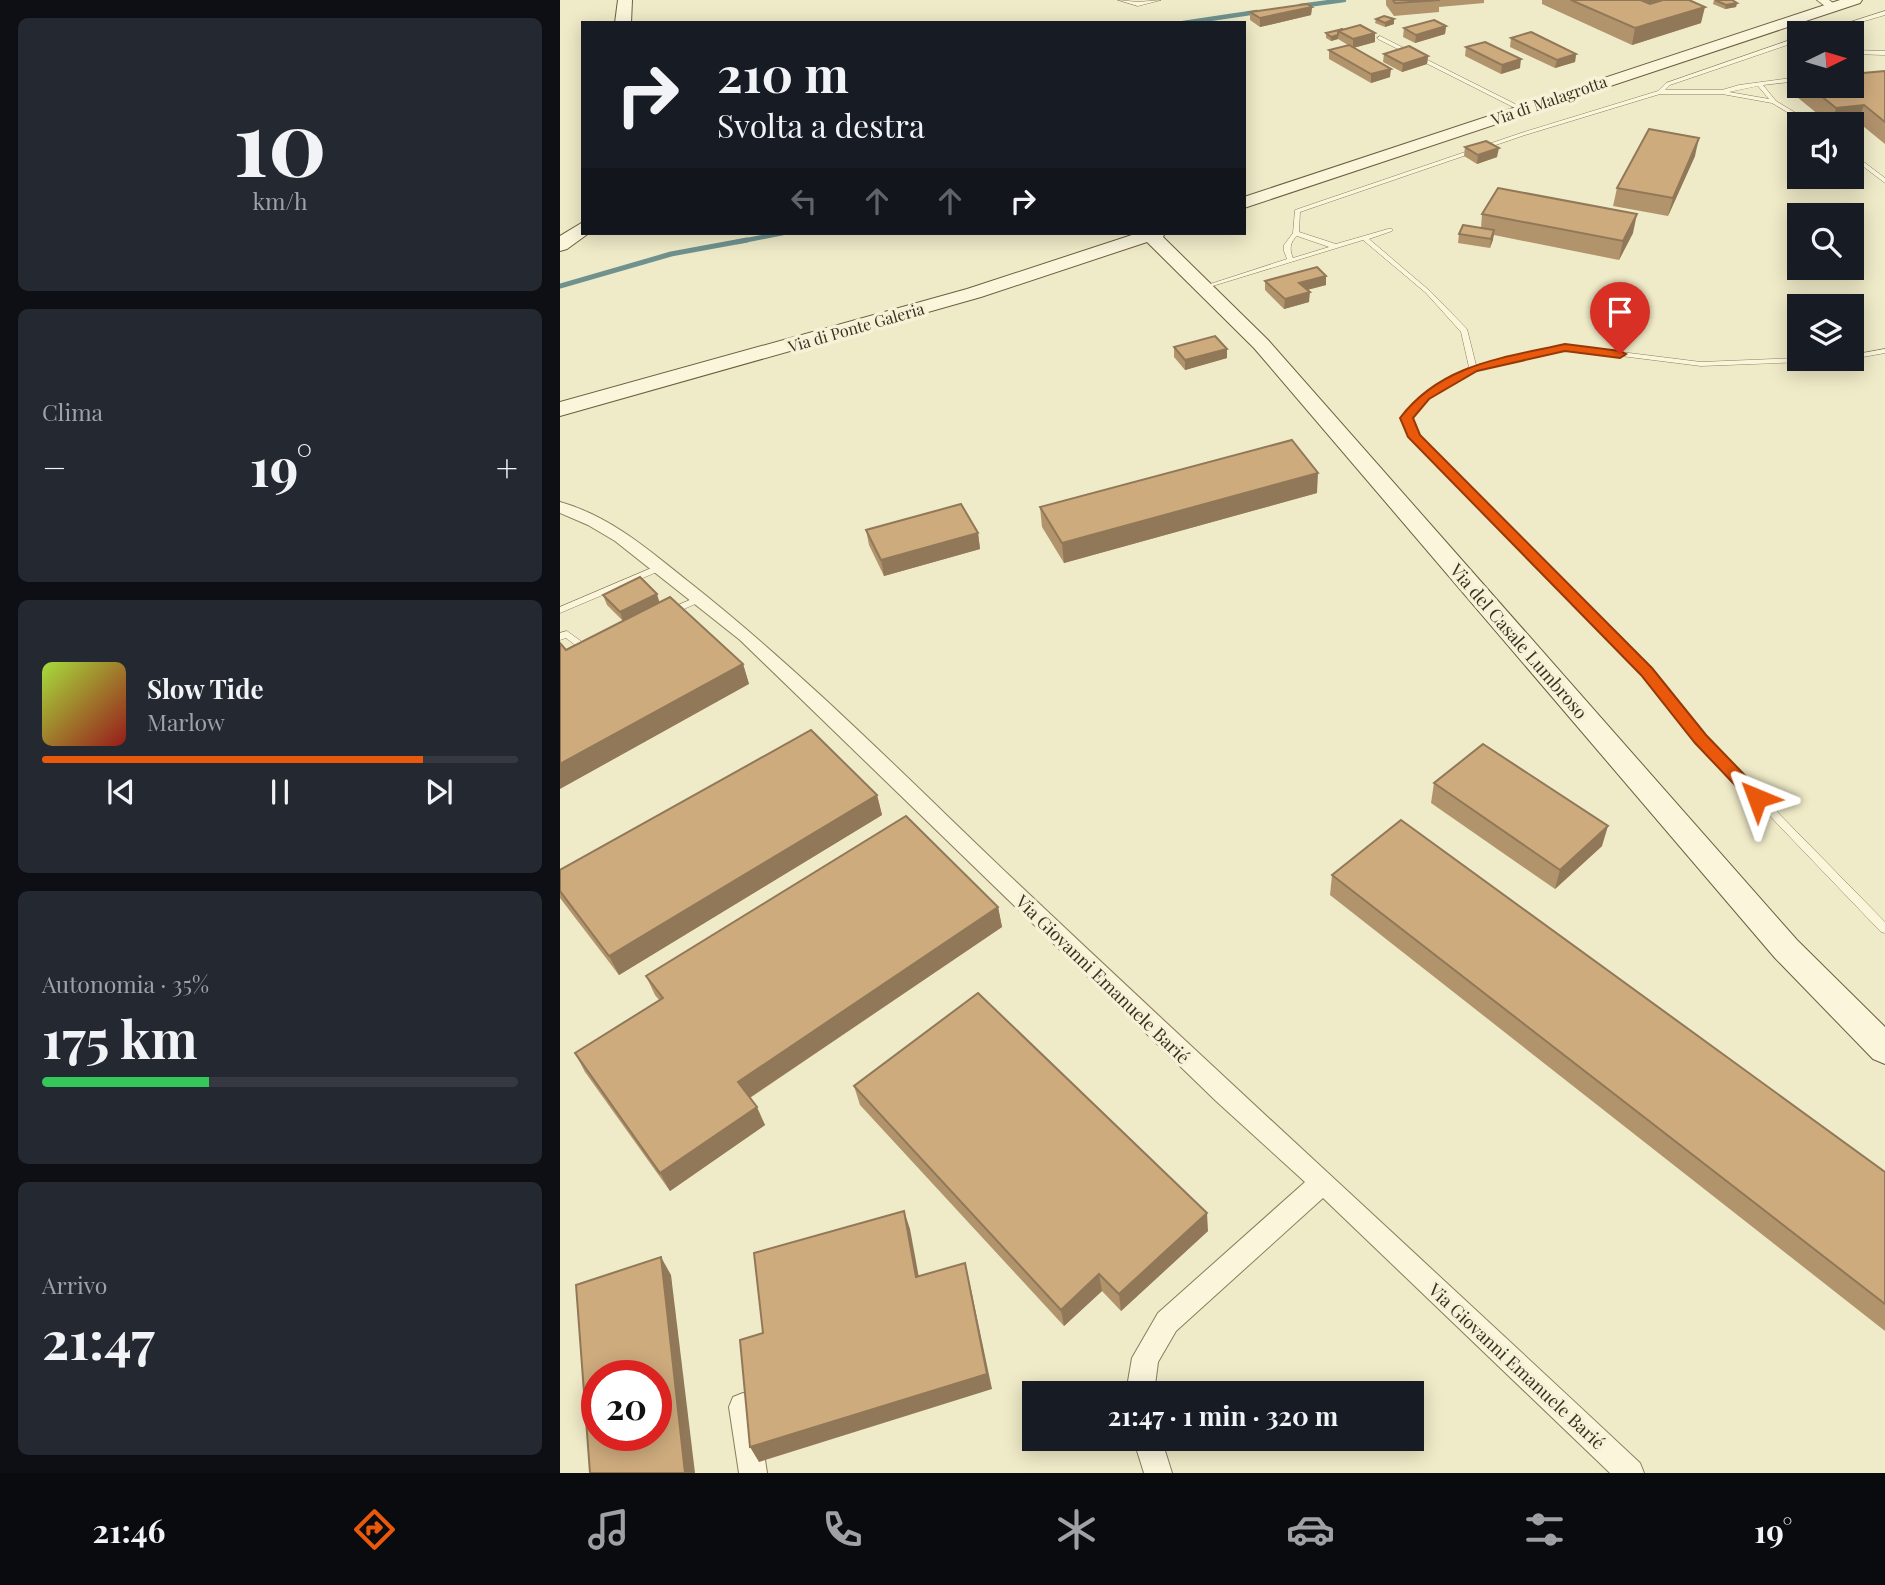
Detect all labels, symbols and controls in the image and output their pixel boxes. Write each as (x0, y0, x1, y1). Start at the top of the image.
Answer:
north arrow (1787, 21, 1864, 98)
map controls (1787, 21, 1864, 371)
text: 210 m (717, 40, 849, 105)
icon: right (602, 49, 693, 140)
street label: Via di Malagrotta (1487, 70, 1610, 130)
text: 10 (233, 79, 327, 200)
text: Svolta a destra (717, 103, 925, 146)
button: sound (1787, 112, 1864, 189)
icon: left (785, 182, 823, 220)
icon: ahead (858, 182, 896, 220)
icon: ahead (931, 182, 969, 220)
icon: right (1004, 182, 1042, 220)
text: km/h (252, 185, 308, 216)
button: search (1787, 203, 1864, 280)
pin (1590, 282, 1650, 354)
icon: arrive (1601, 293, 1639, 331)
button: layers (1787, 294, 1864, 371)
street label: Via di Ponte Galeria (785, 298, 927, 357)
text: Clima (42, 396, 103, 427)
text: 19° (250, 431, 313, 500)
text: − (42, 441, 67, 492)
text: + (496, 441, 518, 492)
street label: Via del Casale Lumbroso (1444, 558, 1593, 724)
text: Slow Tide (147, 671, 264, 706)
text: Marlow (147, 706, 225, 737)
position arrow (1720, 761, 1794, 835)
icon: previous (102, 773, 140, 811)
icon: pause (261, 773, 299, 811)
icon: next (420, 773, 458, 811)
street label: Via Giovanni Emanuele Barié (1010, 889, 1195, 1069)
text: Autonomia · 35% (42, 968, 209, 999)
text: 175 km (42, 1003, 198, 1072)
text: Arrivo (42, 1269, 107, 1300)
street label: Via Giovanni Emanuele Barié (1423, 1277, 1610, 1454)
text: 21:47 (42, 1304, 155, 1373)
speed limit sign: 20 (581, 1360, 672, 1451)
text: 21:47 · 1 min · 320 m (1108, 1398, 1338, 1433)
icon: directions (350, 1505, 399, 1554)
icon: music (584, 1505, 633, 1554)
icon: phone (818, 1505, 867, 1554)
icon: climate (1052, 1505, 1101, 1554)
icon: car (1286, 1505, 1335, 1554)
icon: filters (1520, 1505, 1569, 1554)
text: 21:46 (92, 1508, 166, 1551)
text: 19° (1754, 1508, 1793, 1551)

